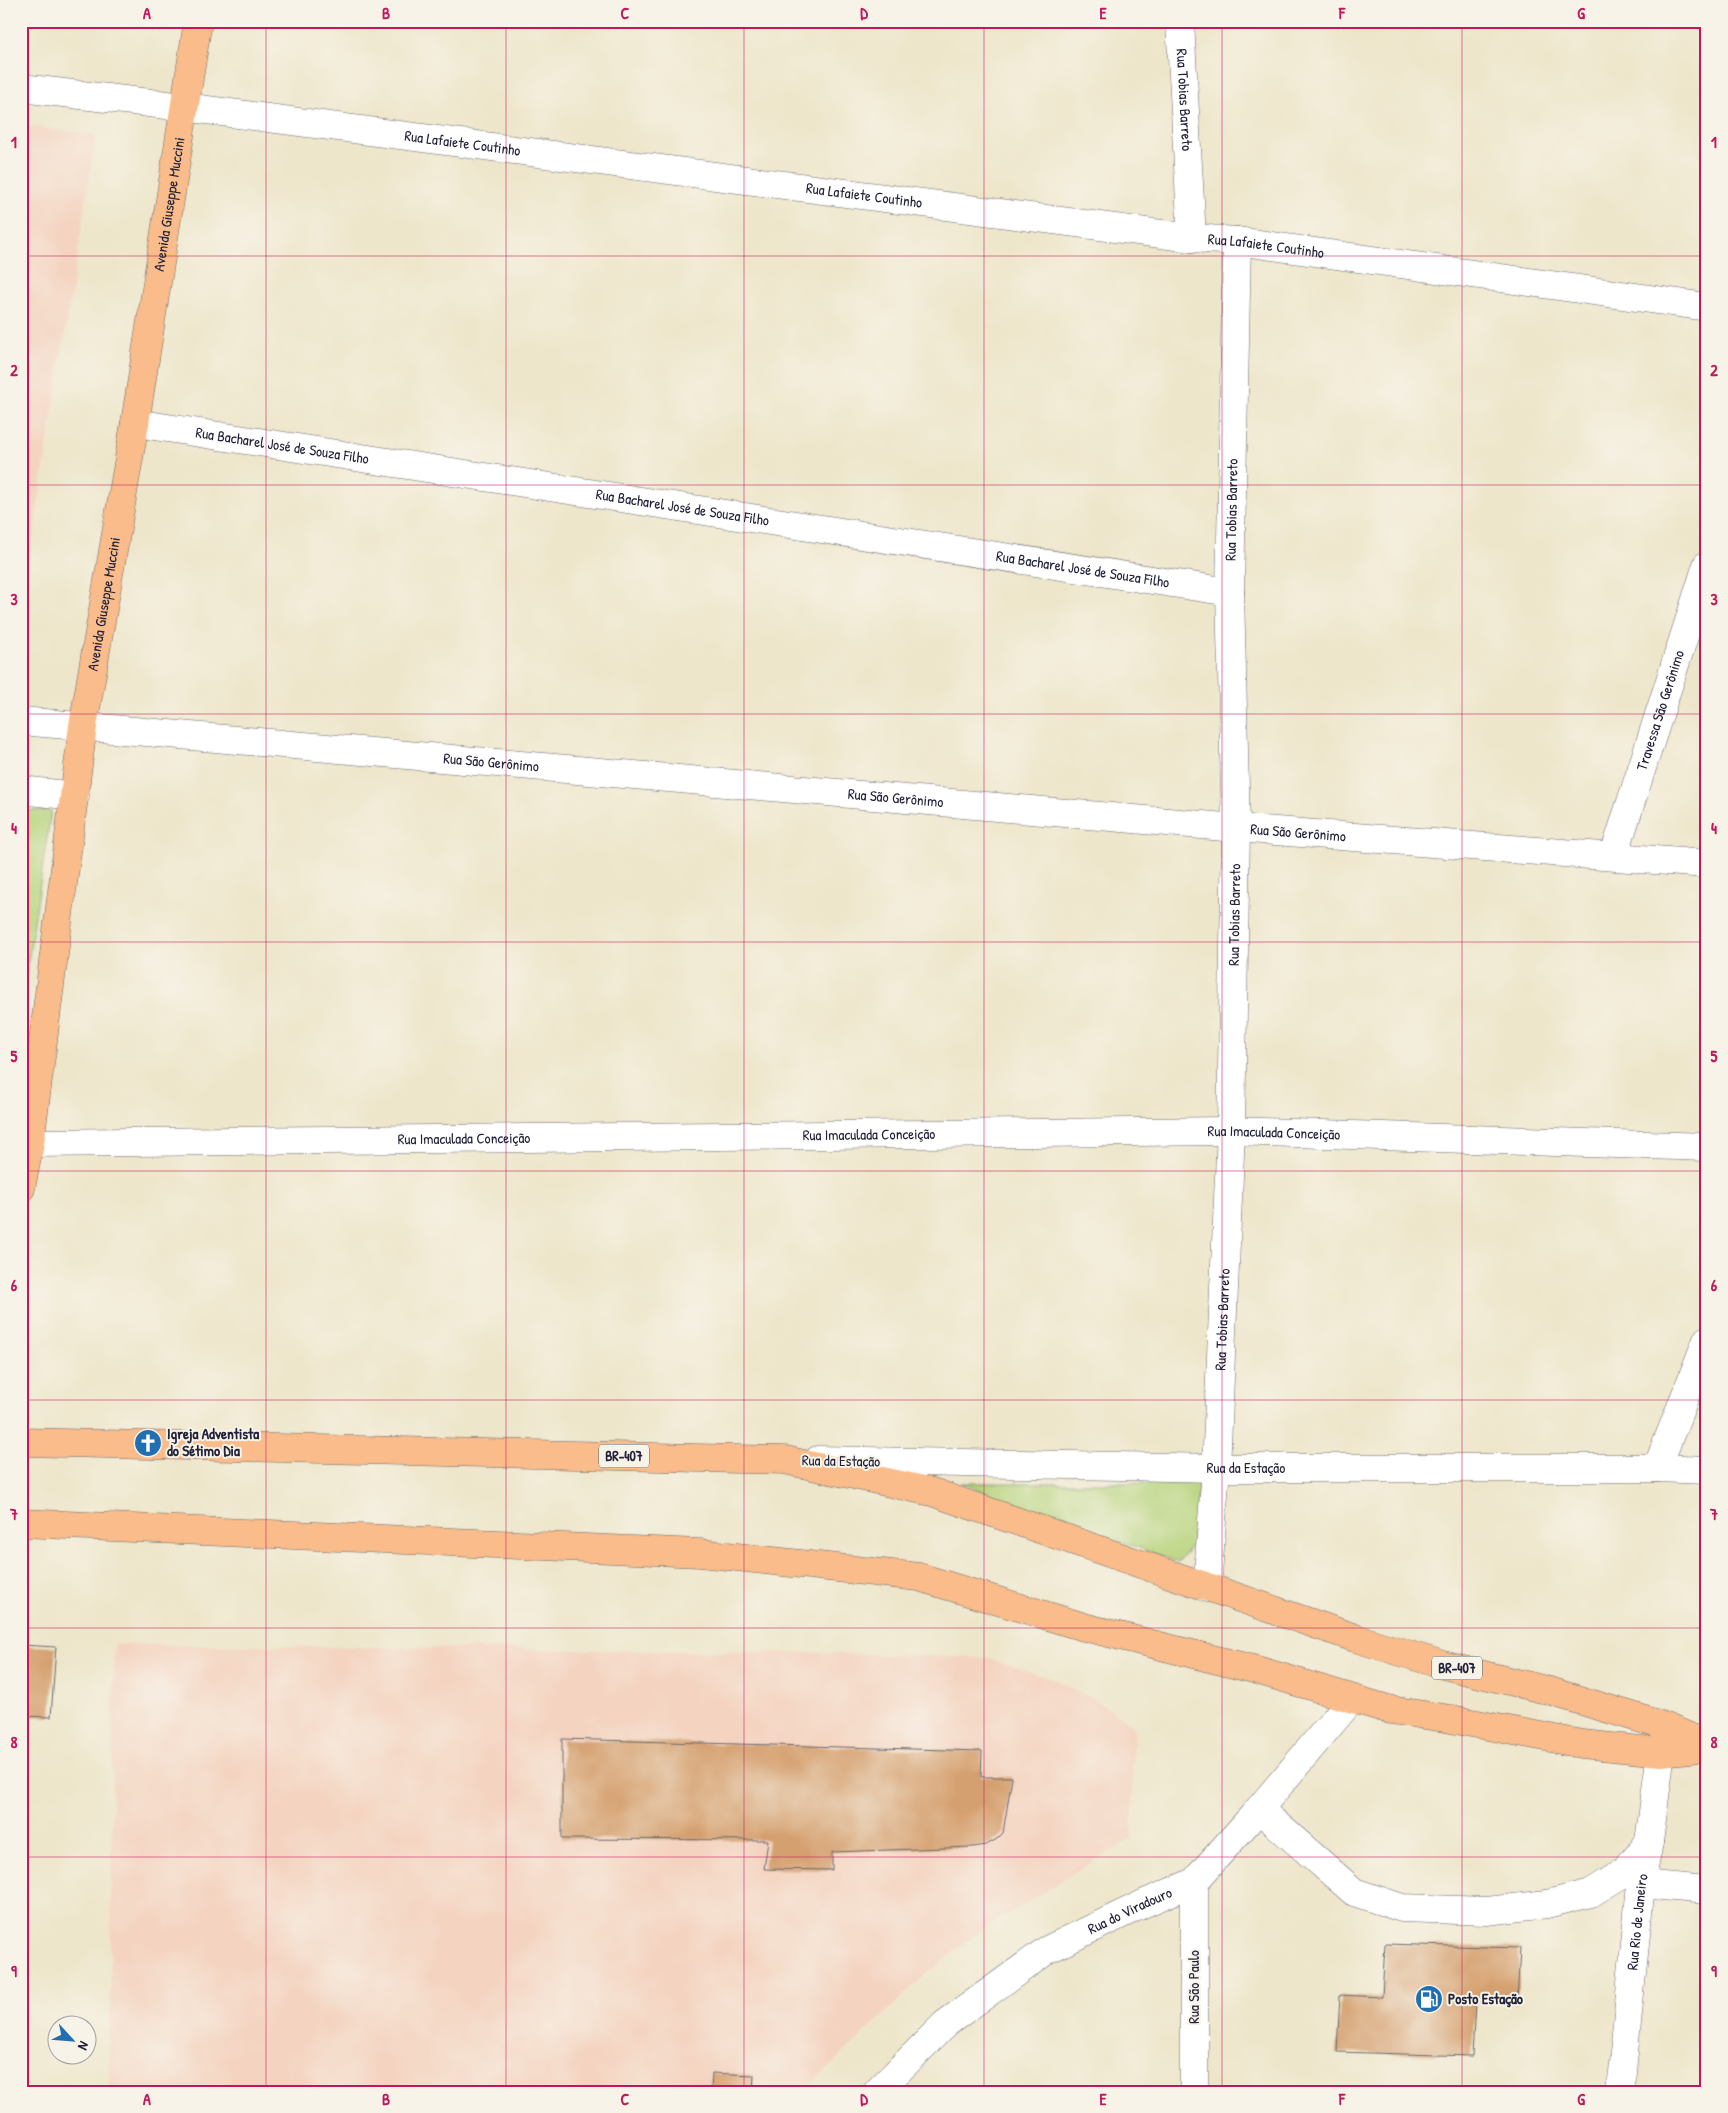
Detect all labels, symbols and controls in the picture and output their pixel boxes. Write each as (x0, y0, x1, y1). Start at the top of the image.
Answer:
text: A (143, 2, 151, 24)
text: B (382, 2, 390, 24)
text: C (621, 2, 630, 24)
text: D (860, 2, 868, 24)
text: E (1099, 2, 1107, 24)
text: F (1338, 2, 1346, 24)
text: G (1577, 2, 1585, 24)
street label: Rua Tobias Barreto (1172, 48, 1198, 151)
street label: Rua Lafaiete Coutinho (403, 125, 522, 161)
text: 1 (11, 131, 17, 153)
text: 1 (1711, 131, 1717, 153)
street label: Avenida Giuseppe Muccini (148, 136, 190, 273)
street label: Rua Lafaiete Coutinho (805, 177, 924, 213)
street label: Rua Lafaiete Coutinho (1207, 228, 1325, 263)
text: 2 (10, 359, 18, 381)
text: 2 (1710, 359, 1718, 381)
street label: Rua Bacharel José de Souza Filho (194, 421, 370, 469)
street label: Rua Tobias Barreto (1220, 458, 1243, 561)
street label: Rua Bacharel José de Souza Filho (594, 483, 771, 531)
street label: Avenida Giuseppe Muccini (82, 535, 125, 672)
street label: Rua Bacharel José de Souza Filho (995, 545, 1171, 593)
text: 3 (10, 588, 18, 610)
text: 3 (1710, 588, 1718, 610)
street label: Travessa São Gerônimo (1631, 647, 1689, 773)
street label: Rua São Gerônimo (443, 747, 540, 777)
street label: Rua São Gerônimo (847, 783, 944, 812)
text: 4 (11, 817, 17, 839)
text: 4 (1711, 817, 1717, 839)
street label: Rua São Gerônimo (1250, 818, 1347, 846)
street label: Rua Tobias Barreto (1223, 863, 1245, 966)
text: 5 (11, 1045, 18, 1067)
text: 5 (1711, 1045, 1718, 1067)
street label: Rua Imaculada Conceição (1207, 1120, 1341, 1145)
street label: Rua Imaculada Conceição (802, 1123, 935, 1145)
street label: Rua Imaculada Conceição (397, 1127, 530, 1149)
street label: Rua Tobias Barreto (1209, 1268, 1235, 1371)
text: 6 (11, 1274, 18, 1296)
text: 6 (1711, 1274, 1718, 1296)
place label: Igreja Adventista do Sétimo Dia (167, 1423, 259, 1461)
church icon: Igreja Adventista do Sétimo Dia (133, 1428, 163, 1458)
road number: BR-407 (599, 1444, 649, 1468)
street label: Rua da Estação (802, 1449, 880, 1472)
street label: Rua da Estação (1206, 1457, 1285, 1478)
text: 7 (9, 1503, 18, 1525)
text: 7 (1709, 1503, 1718, 1525)
road number: BR-407 (1432, 1656, 1482, 1680)
text: 8 (11, 1731, 18, 1753)
text: 8 (1711, 1731, 1718, 1753)
street label: Rua Rio de Janeiro (1621, 1872, 1653, 1971)
street label: Rua do Viradouro (1084, 1882, 1175, 1939)
street label: Rua São Paulo (1183, 1950, 1204, 2024)
text: 9 (11, 1960, 17, 1982)
text: 9 (1711, 1960, 1717, 1982)
fuel station icon: Posto Estação (1414, 1984, 1444, 2014)
place label: Posto Estação (1448, 1988, 1523, 2009)
north arrow (48, 2016, 98, 2066)
text: N (74, 2038, 94, 2054)
text: A (143, 2088, 151, 2110)
text: B (382, 2088, 390, 2110)
text: C (621, 2088, 630, 2110)
text: D (860, 2088, 868, 2110)
text: E (1099, 2088, 1107, 2110)
text: F (1338, 2088, 1346, 2110)
text: G (1577, 2088, 1585, 2110)

